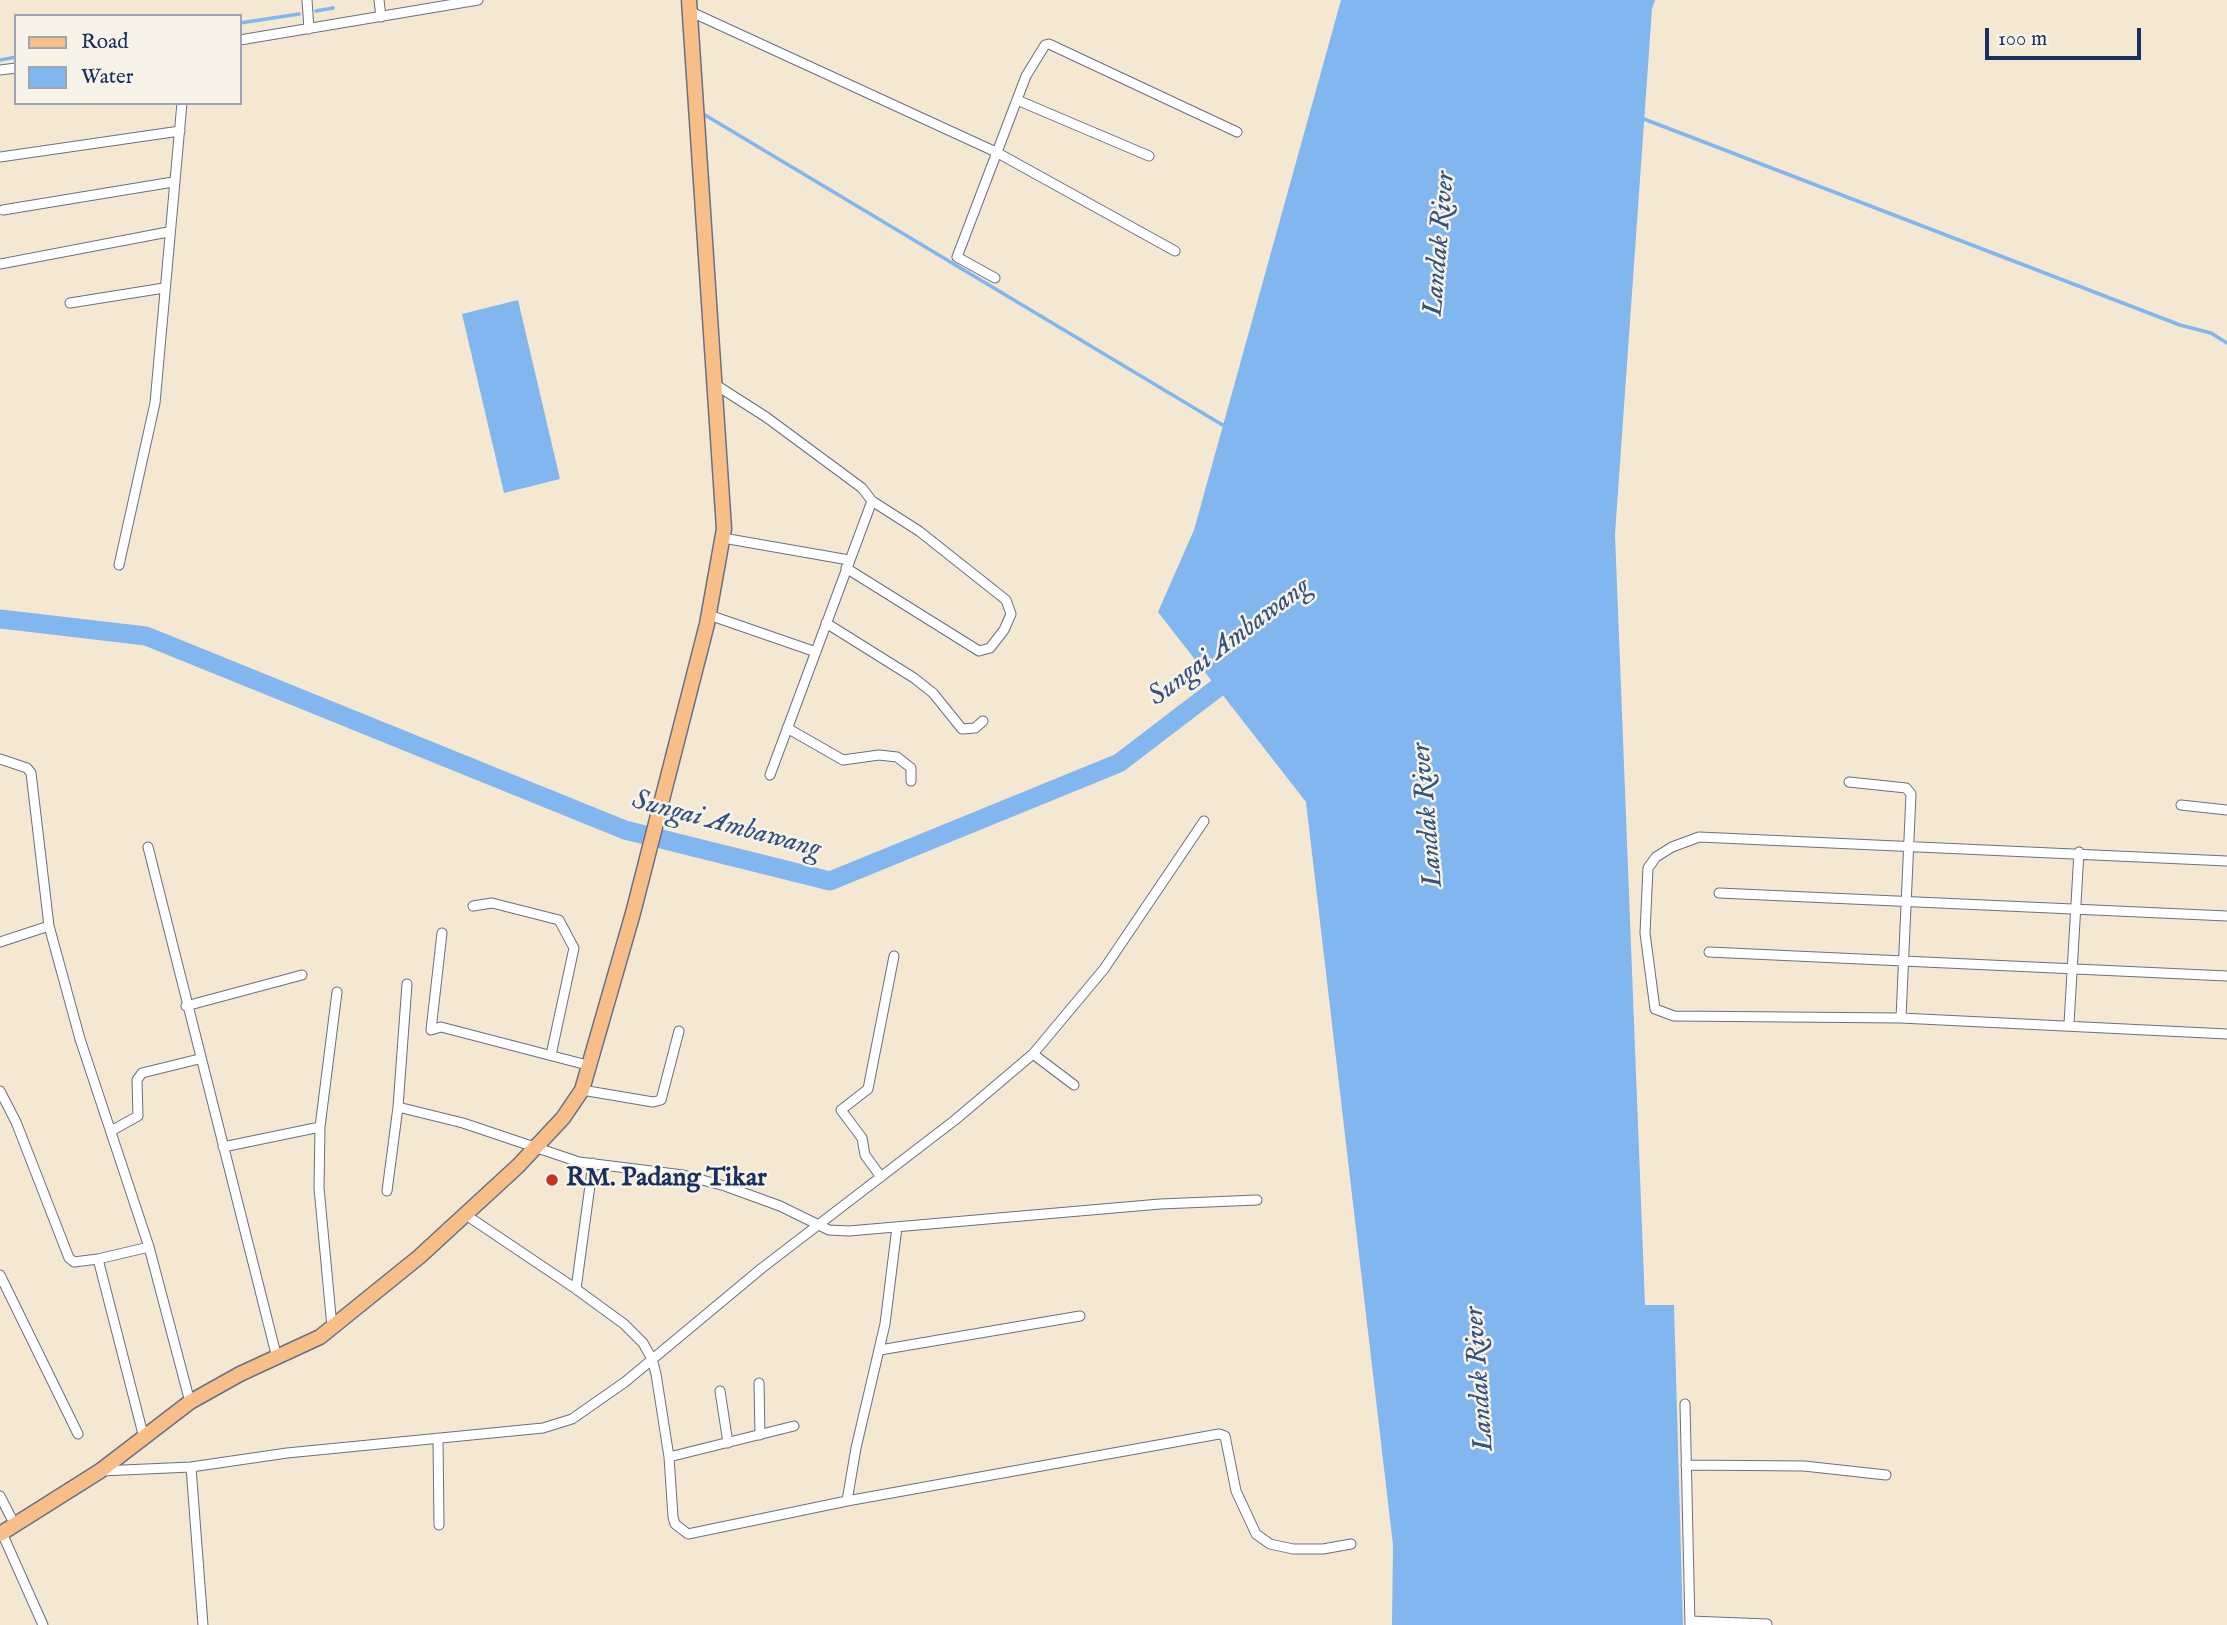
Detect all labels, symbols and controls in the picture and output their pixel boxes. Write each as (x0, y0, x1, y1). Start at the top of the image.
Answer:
legend (14, 14, 242, 105)
scale bar (1989, 14, 2145, 58)
text: 100 m (1998, 26, 2047, 53)
text: Road (81, 29, 128, 56)
text: Water (81, 64, 133, 91)
water label: Landak River (1418, 170, 1464, 318)
water label: Sungai Ambawang (1142, 571, 1318, 715)
water label: Landak River (1406, 741, 1452, 889)
water label: Sungai Ambawang (628, 785, 824, 867)
place label: RM. Padang Tikar (566, 1164, 767, 1196)
marker: RM. Padang Tikar (544, 1172, 560, 1188)
water label: Landak River (1459, 1305, 1503, 1453)

